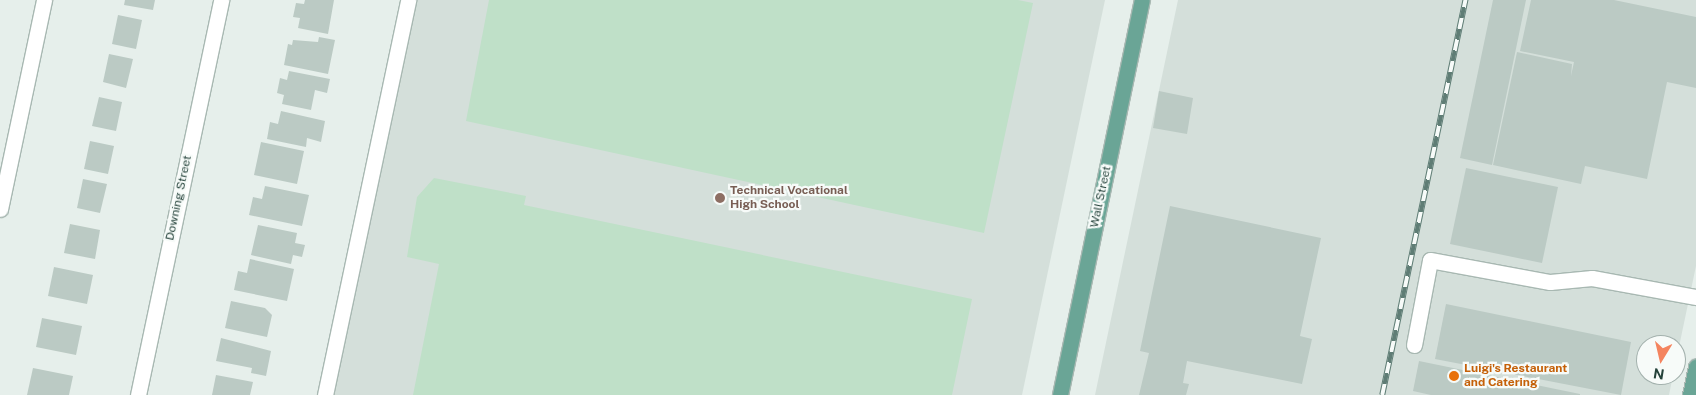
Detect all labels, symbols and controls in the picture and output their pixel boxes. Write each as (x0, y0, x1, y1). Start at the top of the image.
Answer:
street label: Downing Street (163, 154, 195, 242)
street label: Wall Street (1087, 165, 1115, 229)
place label: Technical Vocational High School (730, 184, 848, 212)
marker: Technical Vocational High School (714, 192, 726, 204)
north arrow (1636, 335, 1686, 385)
place label: Luigi's Restaurant and Catering (1464, 362, 1567, 390)
text: N (1652, 365, 1665, 383)
marker: Luigi's Restaurant and Catering (1448, 370, 1460, 382)

